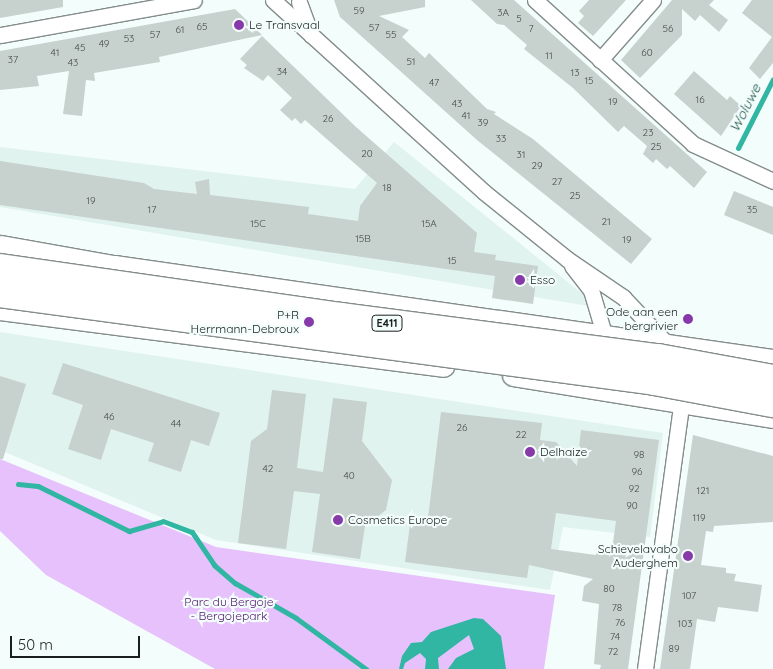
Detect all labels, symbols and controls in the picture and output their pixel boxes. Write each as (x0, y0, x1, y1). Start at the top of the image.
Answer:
house number: 59 (353, 5, 365, 17)
house number: 3A (497, 7, 509, 19)
house number: 5 (516, 13, 522, 25)
place label: Le Transvaal (249, 18, 320, 32)
marker: Le Transvaal (233, 19, 245, 31)
house number: 65 (197, 21, 207, 33)
house number: 57 (369, 22, 379, 34)
house number: 7 (528, 23, 534, 35)
house number: 56 (663, 23, 673, 35)
house number: 61 (175, 24, 185, 36)
house number: 57 (150, 29, 160, 41)
house number: 55 (386, 29, 396, 41)
house number: 53 (124, 33, 134, 45)
house number: 49 (99, 38, 109, 50)
house number: 45 (75, 42, 85, 54)
house number: 41 (51, 47, 59, 59)
house number: 60 (641, 47, 653, 59)
house number: 11 (545, 50, 553, 62)
house number: 37 (8, 54, 18, 66)
house number: 51 (406, 56, 416, 68)
house number: 43 (68, 57, 78, 69)
house number: 34 (277, 66, 287, 78)
house number: 13 (571, 67, 579, 79)
house number: 15 (584, 75, 594, 87)
house number: 47 (429, 77, 439, 89)
water label: Woluwe (726, 81, 764, 135)
house number: 16 (695, 94, 705, 106)
house number: 19 (608, 96, 618, 108)
house number: 43 (452, 98, 462, 110)
house number: 41 (462, 110, 470, 122)
house number: 26 (323, 113, 333, 125)
house number: 39 (478, 117, 488, 129)
house number: 23 (643, 127, 653, 139)
house number: 33 (496, 133, 506, 145)
house number: 25 (651, 141, 661, 153)
house number: 20 (361, 148, 373, 160)
house number: 31 (517, 149, 525, 161)
house number: 29 (531, 160, 543, 172)
house number: 27 (552, 176, 562, 188)
house number: 18 (382, 182, 392, 194)
house number: 25 (570, 190, 580, 202)
house number: 19 (86, 195, 96, 207)
house number: 17 (148, 204, 156, 216)
house number: 35 (747, 204, 757, 216)
house number: 21 (601, 216, 611, 228)
house number: 15C (250, 218, 266, 230)
house number: 15A (421, 218, 437, 230)
house number: 15B (355, 233, 371, 245)
house number: 19 (622, 234, 632, 246)
house number: 15 (447, 255, 457, 267)
place label: Esso (530, 273, 555, 287)
marker: Esso (514, 274, 526, 286)
place label: Ode aan een bergrivier (606, 305, 678, 333)
place label: P+R Herrmann-Debroux (191, 308, 299, 336)
marker: Ode aan een bergrivier (682, 313, 694, 325)
road number: E411 (371, 314, 403, 332)
marker: P+R Herrmann-Debroux (303, 316, 315, 328)
house number: 46 (104, 411, 114, 423)
house number: 44 (171, 418, 181, 430)
house number: 26 (457, 422, 467, 434)
house number: 22 (515, 429, 527, 441)
place label: Delhaize (540, 445, 587, 459)
marker: Delhaize (524, 446, 536, 458)
house number: 98 (634, 449, 644, 461)
house number: 42 (263, 463, 273, 475)
house number: 96 (632, 466, 642, 478)
house number: 40 (343, 470, 355, 482)
house number: 92 (628, 483, 640, 495)
house number: 121 (697, 485, 709, 497)
house number: 90 (626, 500, 638, 512)
house number: 119 (693, 512, 705, 524)
place label: Cosmetics Europe (348, 513, 447, 527)
marker: Cosmetics Europe (332, 514, 344, 526)
place label: Schievelavabo Auderghem (598, 542, 678, 570)
marker: Schievelavabo Auderghem (682, 550, 694, 562)
house number: 80 (603, 583, 615, 595)
house number: 107 (682, 590, 696, 602)
park label: Parc du Bergoje - Bergojepark (184, 595, 274, 623)
house number: 78 (612, 602, 622, 614)
house number: 76 (615, 617, 625, 629)
house number: 103 (678, 618, 692, 630)
scale bar (12, 626, 142, 658)
house number: 74 (610, 631, 620, 643)
text: 50 m (18, 635, 53, 654)
house number: 89 (669, 643, 679, 655)
house number: 72 (608, 646, 618, 658)

